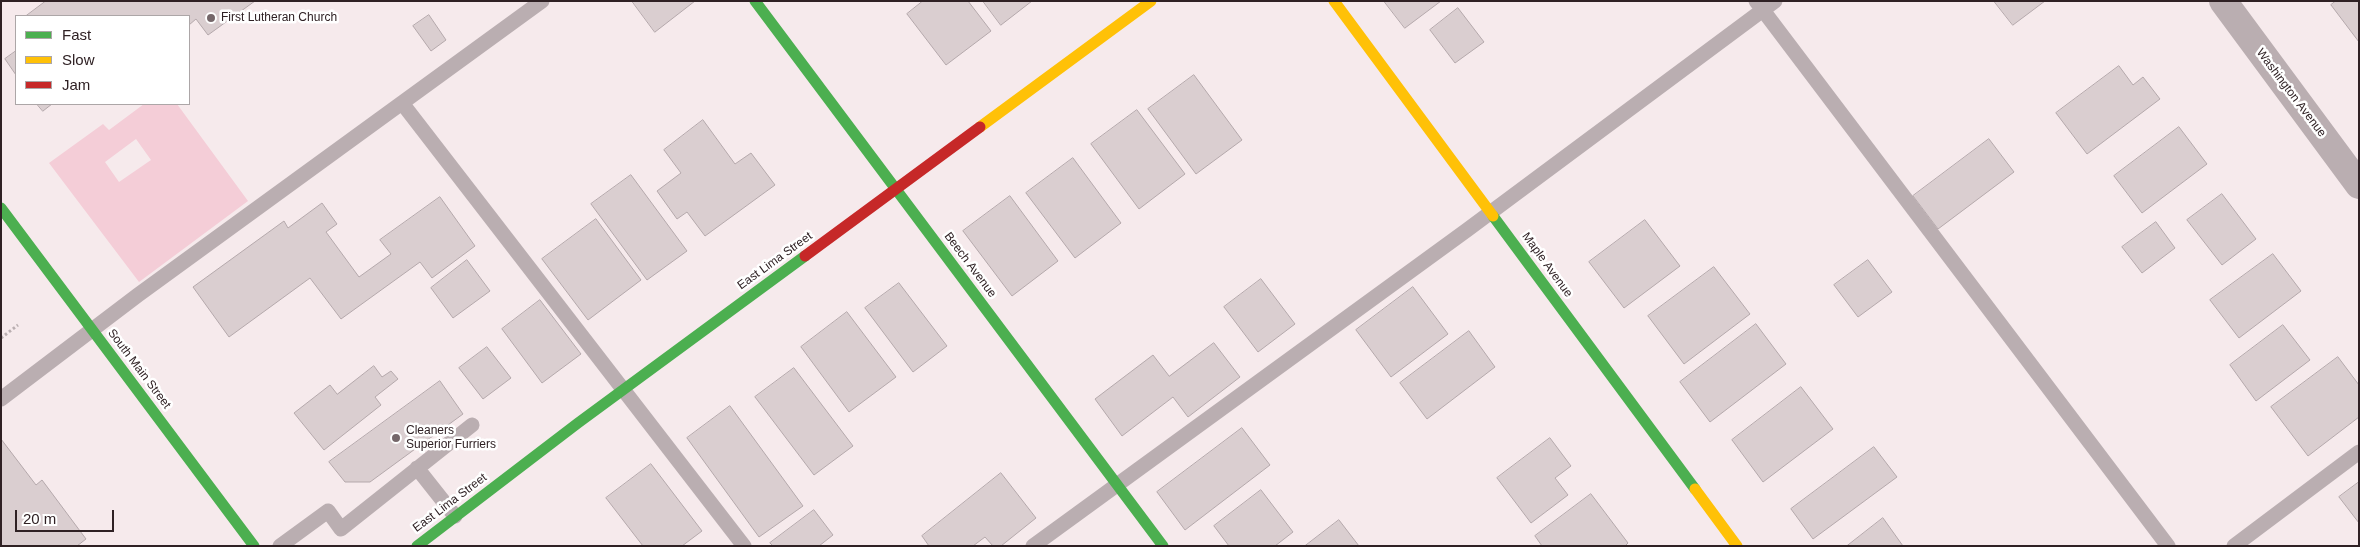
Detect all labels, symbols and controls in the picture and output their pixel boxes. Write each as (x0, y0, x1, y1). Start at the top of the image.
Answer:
place label: First Lutheran Church (221, 11, 337, 25)
marker: First Lutheran Church (205, 12, 217, 24)
legend (15, 15, 190, 105)
text: Fast (62, 26, 91, 43)
street label: Washington Avenue (2253, 46, 2329, 140)
text: Slow (62, 51, 95, 68)
text: Jam (62, 76, 90, 93)
street label: East Lima Street (735, 229, 815, 293)
street label: Beech Avenue (941, 230, 999, 300)
street label: Maple Avenue (1519, 230, 1575, 300)
street label: South Main Street (104, 326, 174, 412)
place label: Cleaners Superior Furriers (406, 424, 496, 452)
marker: Cleaners Superior Furriers (390, 432, 402, 444)
street label: East Lima Street (410, 471, 490, 535)
scale bar (18, 500, 116, 532)
text: 20 m (23, 510, 56, 527)

